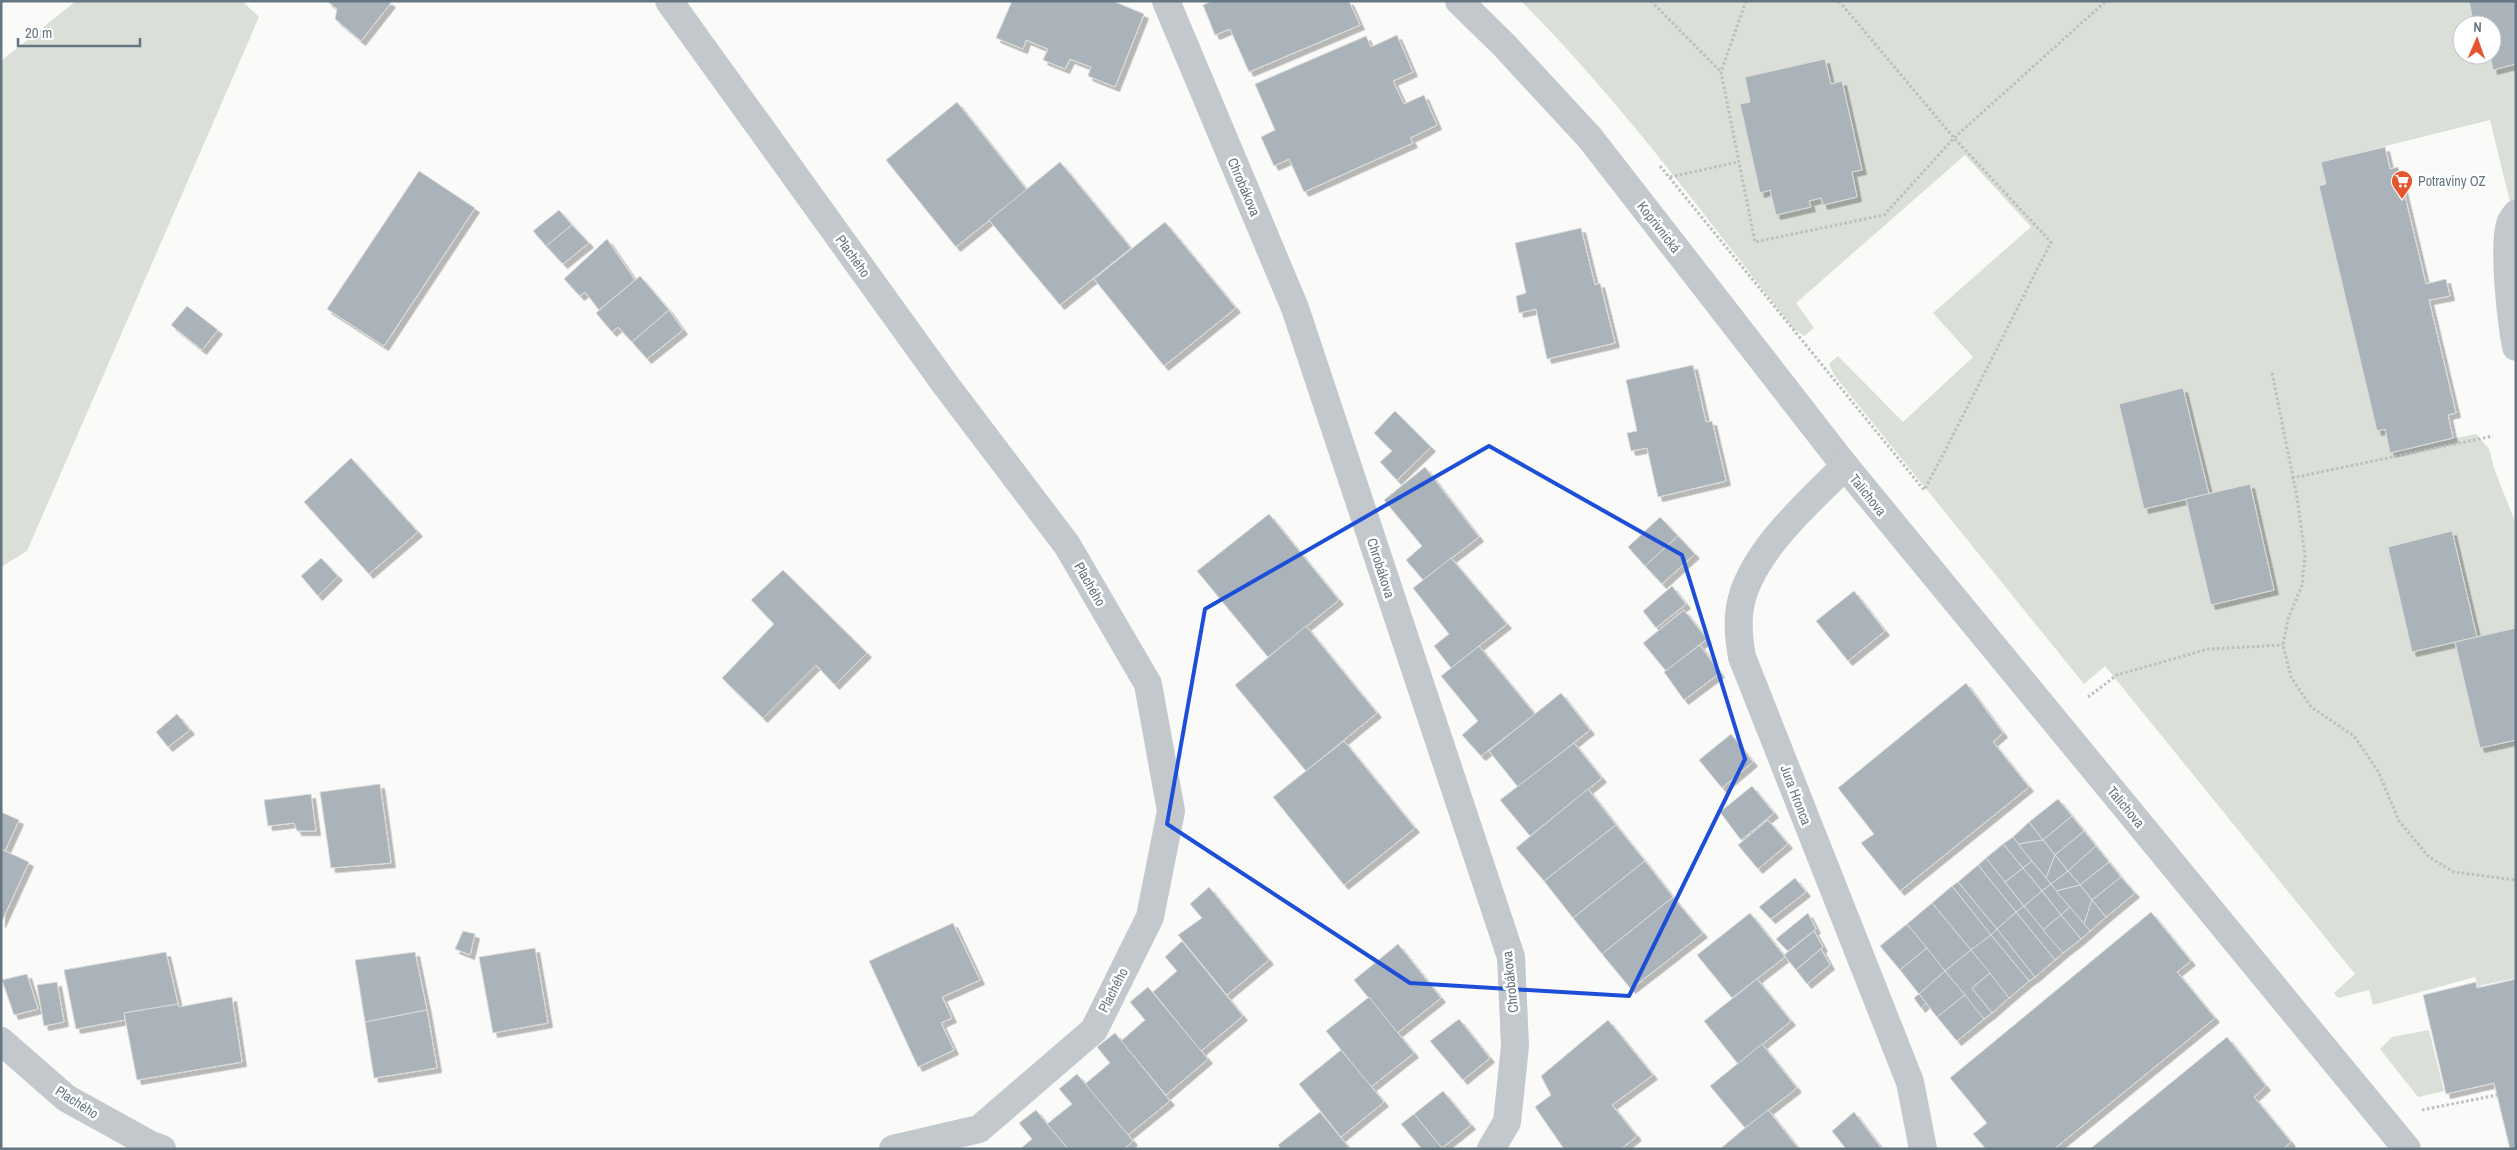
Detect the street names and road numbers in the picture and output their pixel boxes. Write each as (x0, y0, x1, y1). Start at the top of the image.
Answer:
street label: Chrobákova (1224, 155, 1265, 220)
street label: Koprivnická (1633, 198, 1685, 257)
street label: Plachého (832, 231, 874, 281)
street label: Talichova (1846, 470, 1891, 520)
street label: Chrobákova (1363, 536, 1399, 601)
street label: Plachého (1070, 559, 1110, 609)
street label: Jura Hronca (1776, 763, 1816, 828)
street label: Talichova (2103, 783, 2149, 832)
street label: Chrobákova (1498, 950, 1522, 1014)
street label: Plachého (1094, 965, 1132, 1015)
street label: Plachého (52, 1081, 102, 1123)

